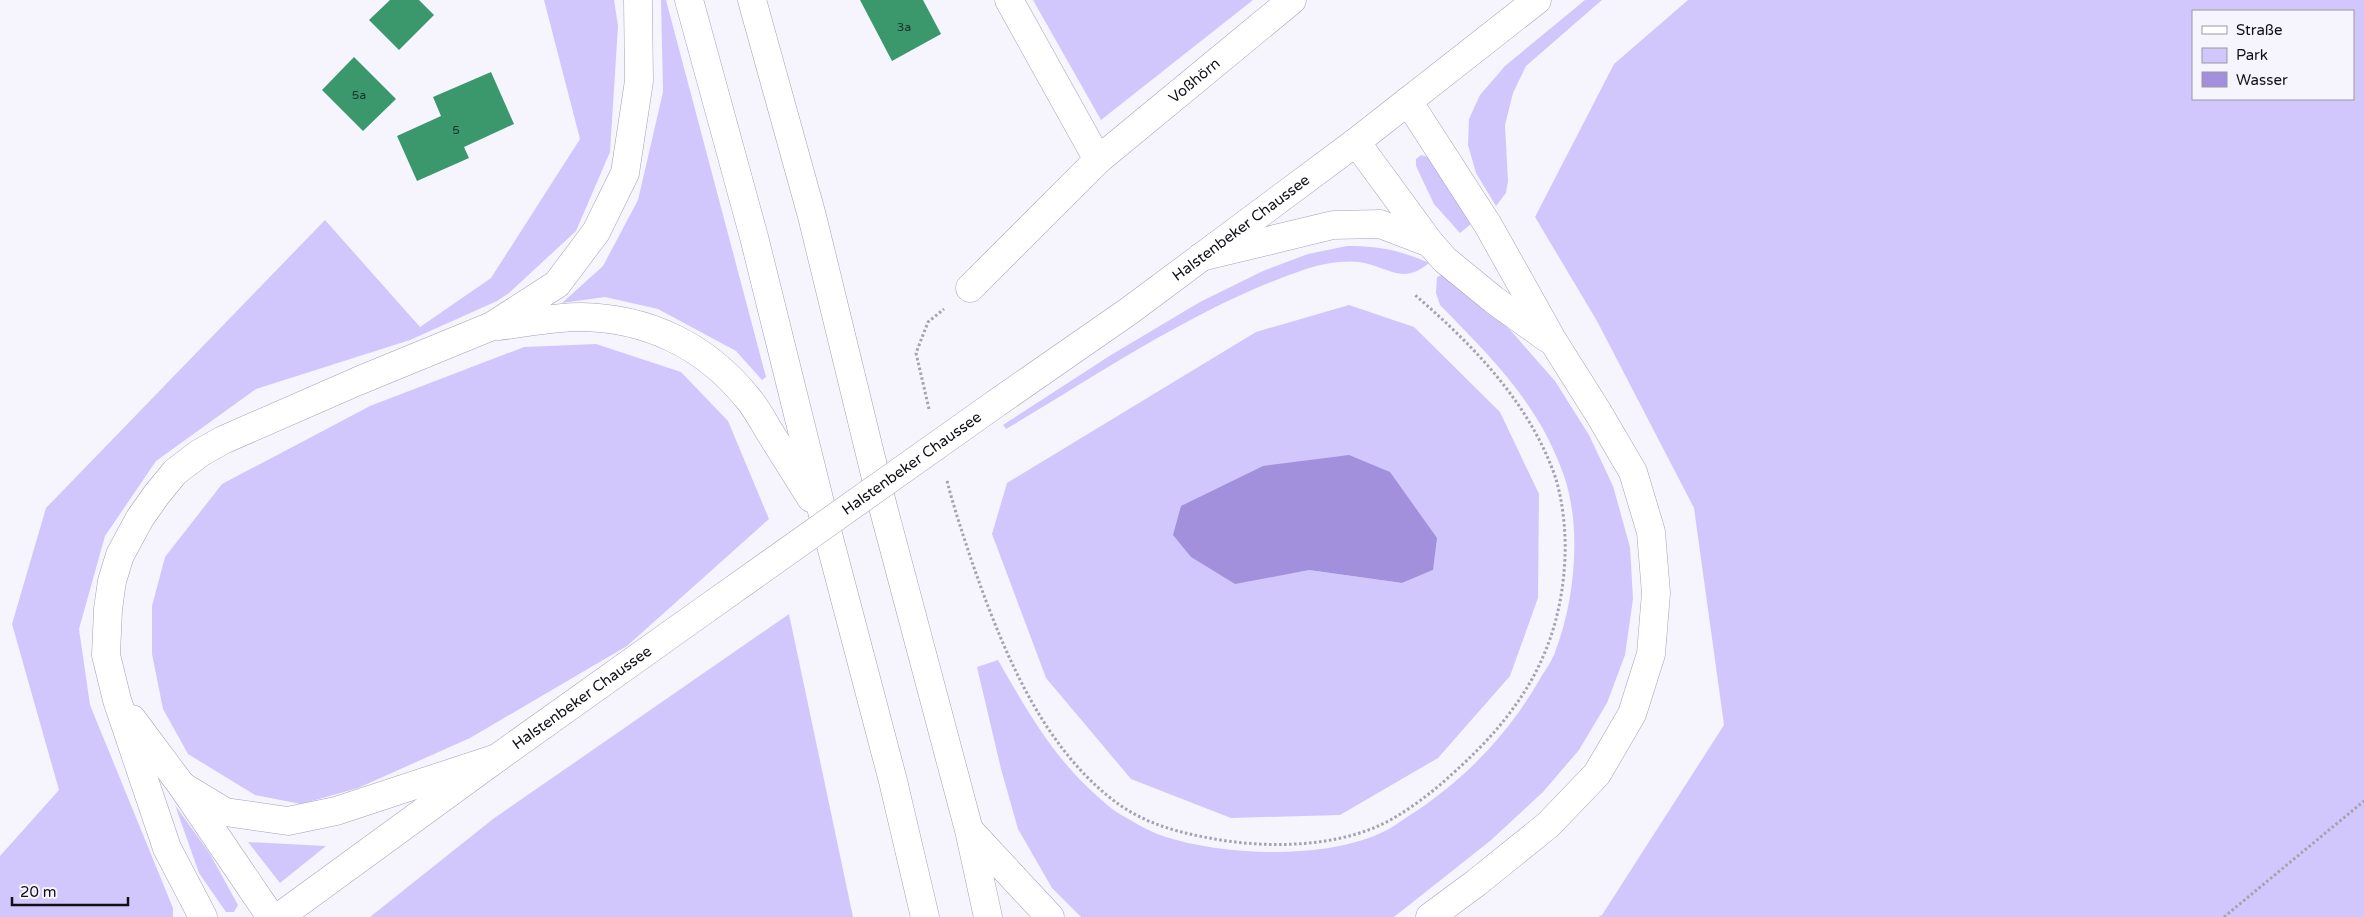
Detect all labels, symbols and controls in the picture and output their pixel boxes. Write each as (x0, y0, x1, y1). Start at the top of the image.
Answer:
legend (2192, 10, 2354, 100)
house number: 3a (897, 20, 911, 34)
text: Straße (2236, 21, 2282, 39)
text: Park (2236, 46, 2268, 64)
street label: Voßhörn (1165, 54, 1224, 107)
text: Wasser (2236, 71, 2288, 89)
house number: 5a (352, 88, 366, 102)
house number: 5 (452, 123, 460, 137)
street label: Halstenbeker Chaussee (1169, 171, 1313, 285)
street label: Halstenbeker Chaussee (838, 408, 985, 519)
street label: Halstenbeker Chaussee (509, 642, 655, 753)
scale bar (12, 874, 129, 906)
text: 20 m (20, 883, 57, 901)

